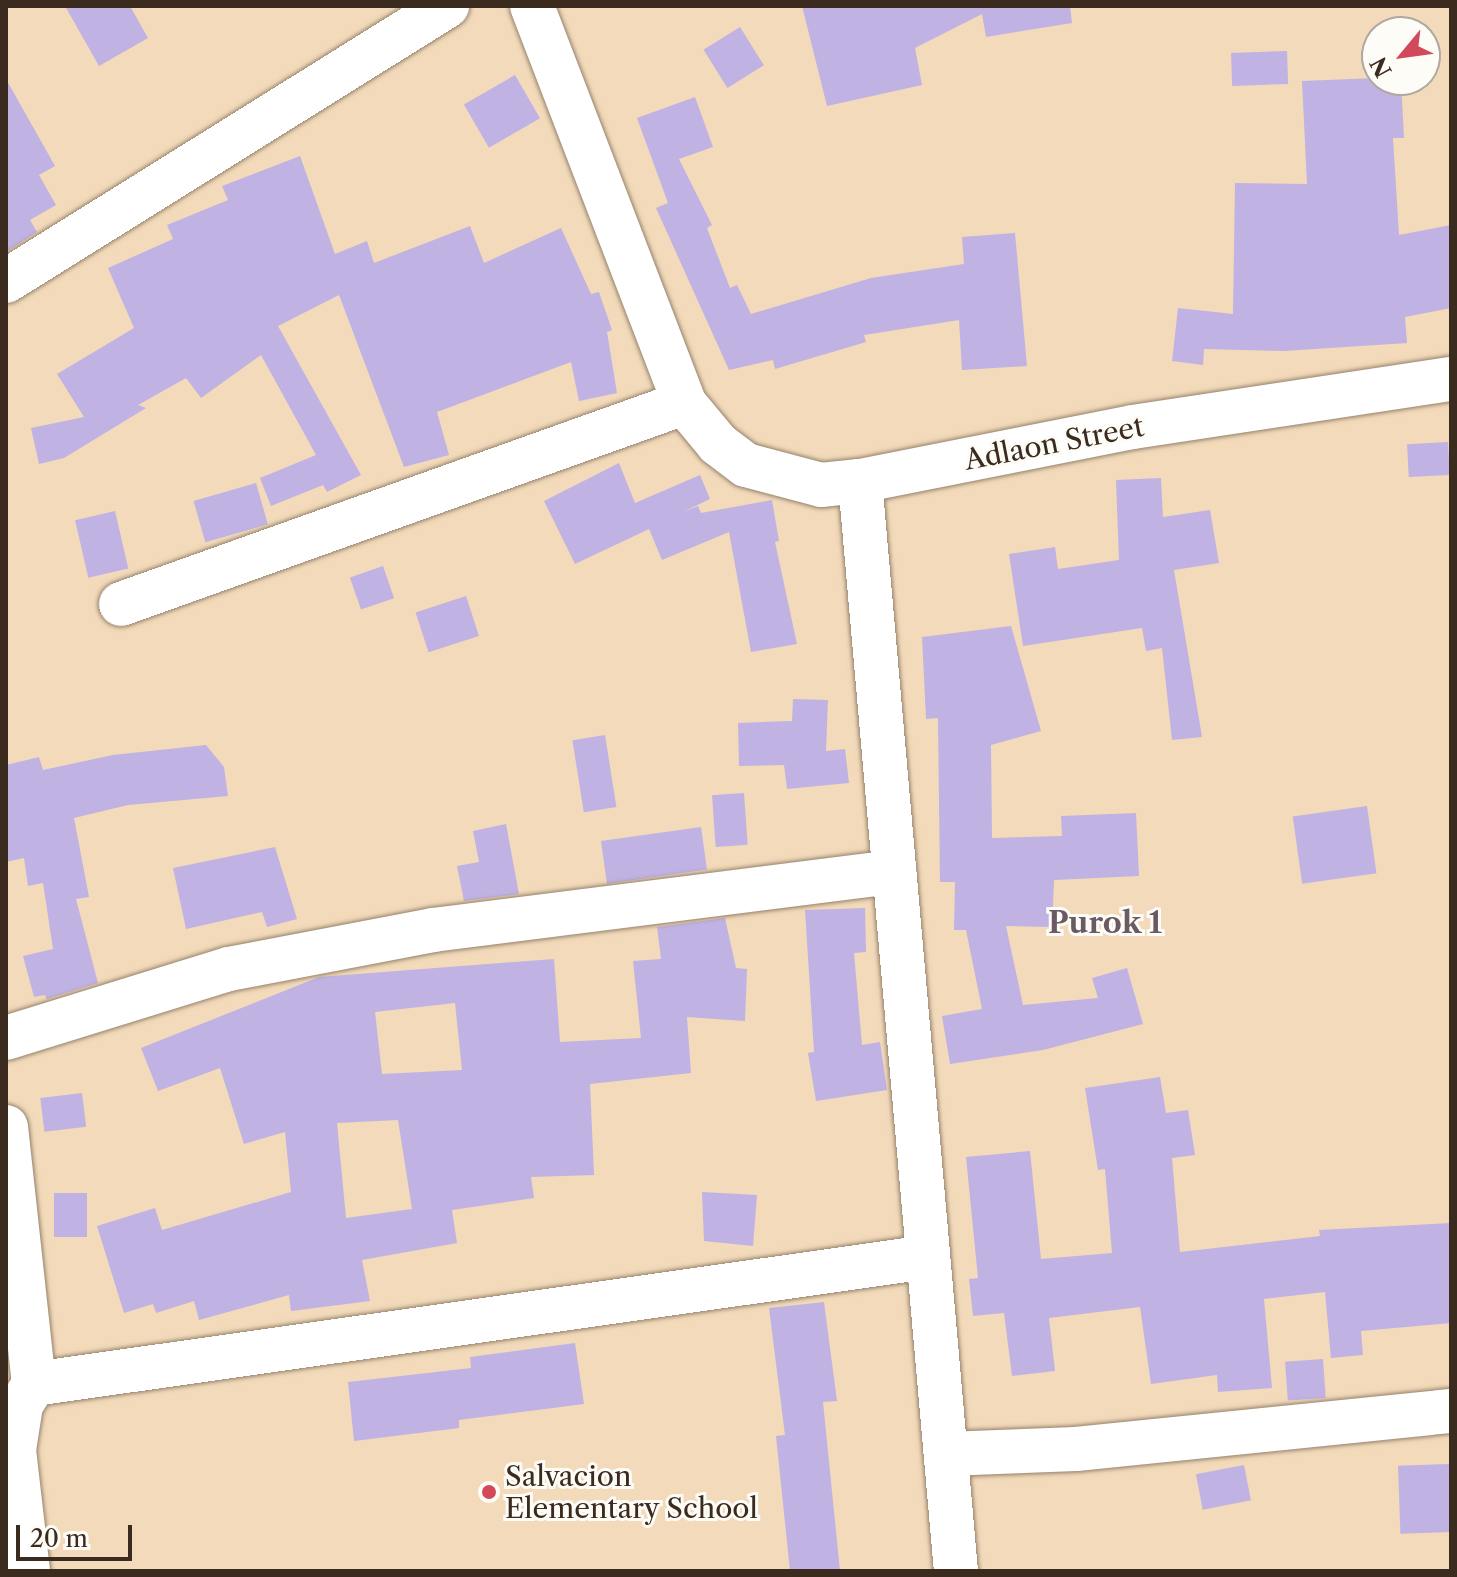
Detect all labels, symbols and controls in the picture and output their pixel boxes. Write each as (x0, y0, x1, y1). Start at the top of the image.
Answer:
north arrow (1361, 16, 1441, 96)
text: N (1365, 52, 1398, 82)
street label: Adlaon Street (961, 409, 1147, 477)
district label: Purok 1 (1048, 905, 1162, 941)
place label: Salvacion Elementary School (505, 1459, 759, 1525)
marker: Salvacion Elementary School (480, 1483, 498, 1501)
scale bar (20, 1509, 136, 1559)
text: 20 m (30, 1524, 88, 1553)

